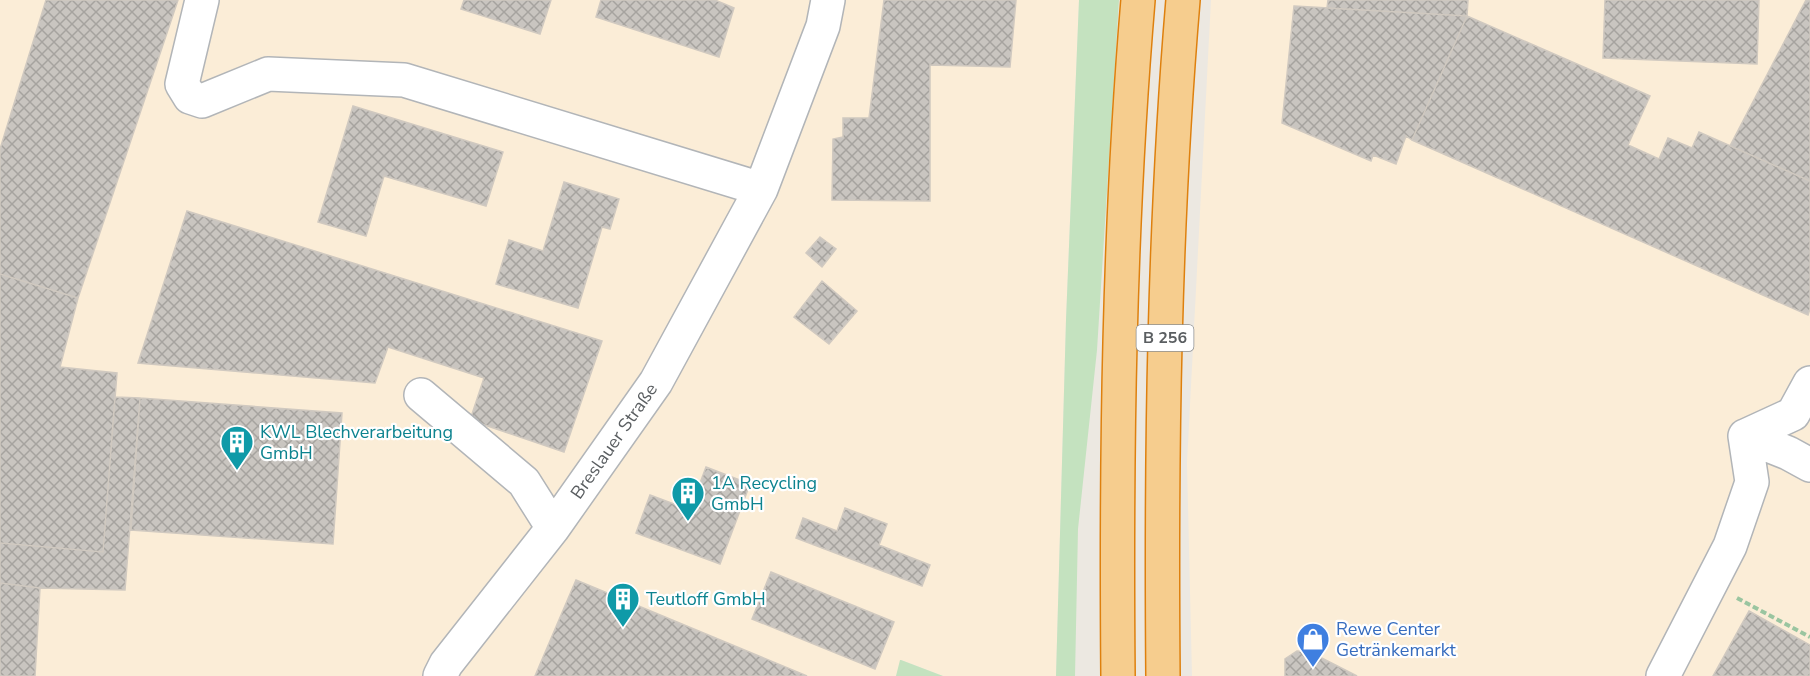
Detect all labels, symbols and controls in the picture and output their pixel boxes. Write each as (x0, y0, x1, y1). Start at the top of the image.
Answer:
road number: B 256 (1136, 325, 1194, 351)
street label: Breslauer Straße (565, 378, 663, 504)
place label: KWL Blechverarbeitung GmbH (260, 420, 453, 465)
building icon: KWL Blechverarbeitung GmbH (219, 424, 255, 471)
place label: 1A Recycling GmbH (711, 471, 817, 516)
building icon: 1A Recycling GmbH (670, 475, 706, 522)
building icon: Teutloff GmbH (605, 581, 641, 628)
place label: Teutloff GmbH (646, 587, 766, 611)
place label: Rewe Center Getränkemarkt (1336, 617, 1457, 662)
shop icon: Rewe Center Getränkemarkt (1295, 621, 1331, 668)

